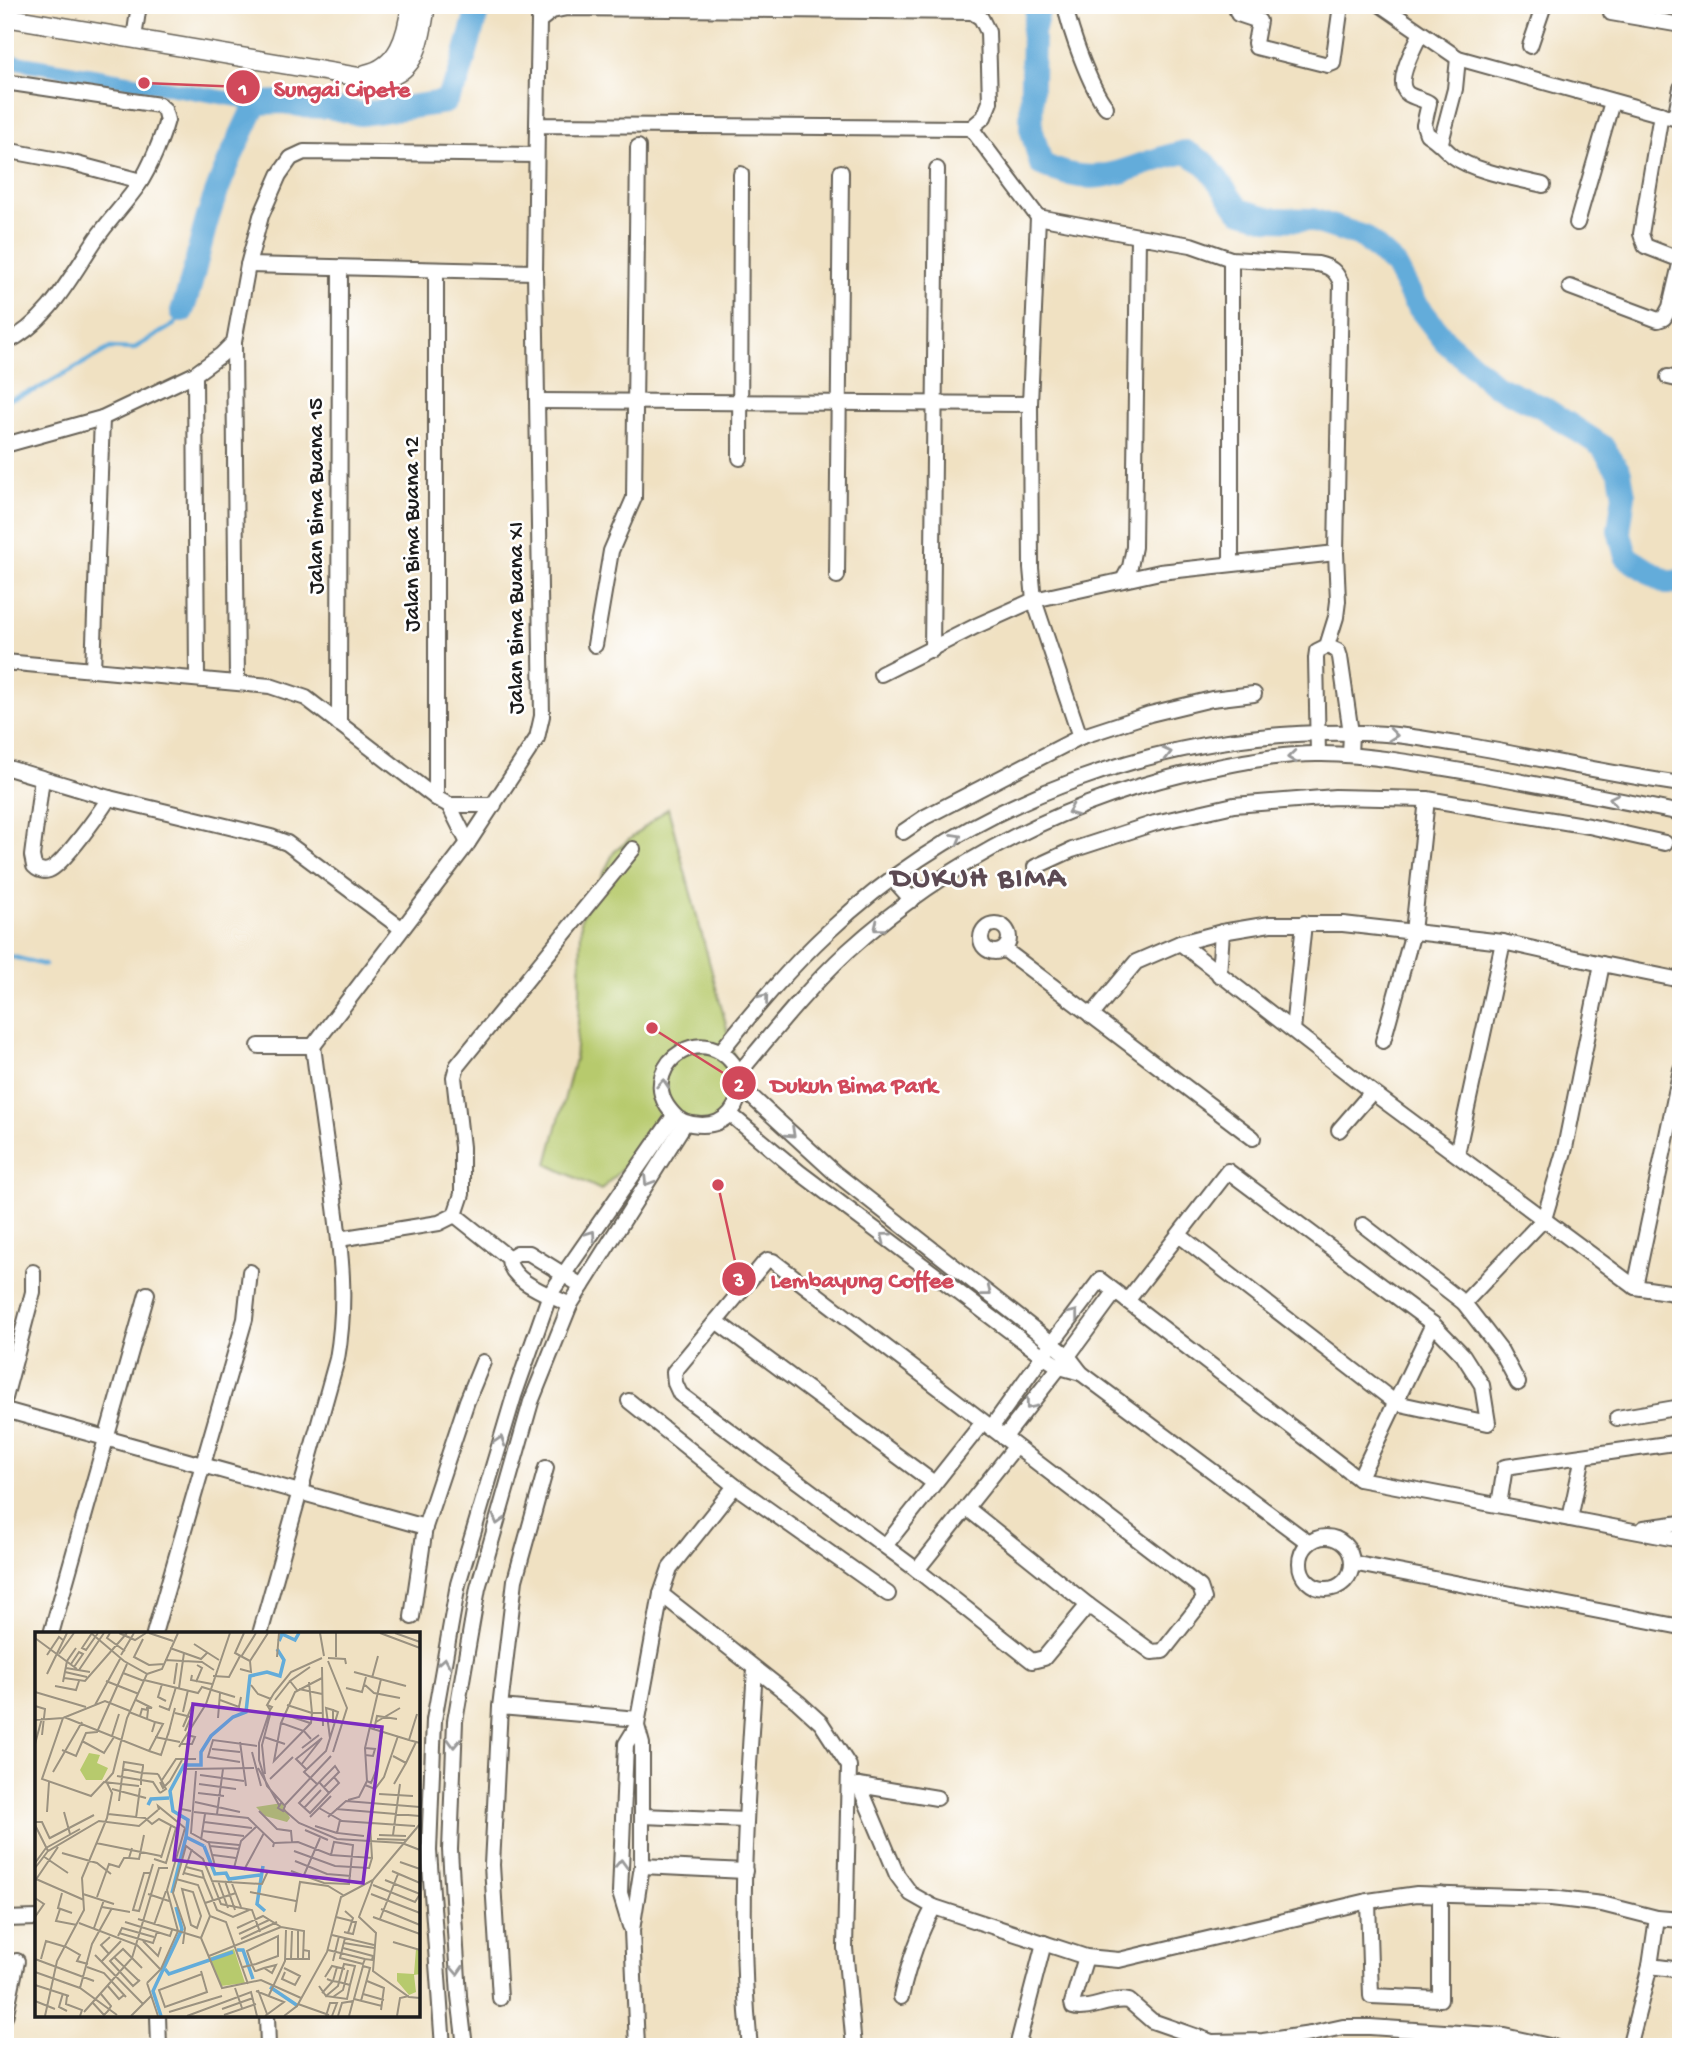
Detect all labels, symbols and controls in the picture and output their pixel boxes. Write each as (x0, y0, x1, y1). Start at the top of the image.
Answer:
callout: Sungai Cipete (225, 65, 424, 110)
text: Sungai Cipete (274, 77, 412, 106)
text: 1 (238, 79, 247, 104)
street label: Jalan Bima Buana 15 (304, 398, 331, 594)
street label: Jalan Bima Buana 12 (400, 436, 427, 632)
street label: Jalan Bima Buana XI (504, 522, 531, 714)
one-way arrow (1387, 728, 1399, 743)
one-way arrow (1161, 747, 1173, 761)
one-way arrow (1286, 749, 1298, 764)
one-way arrow (1608, 793, 1620, 808)
one-way arrow (1067, 802, 1079, 816)
one-way arrow (950, 833, 963, 846)
district label: DUKUH BIMA (888, 863, 1067, 898)
one-way arrow (874, 919, 887, 931)
one-way arrow (756, 993, 769, 1005)
callout: Dukuh Bima Park (722, 1061, 951, 1106)
text: Dukuh Bima Park (769, 1073, 941, 1102)
text: 2 (734, 1075, 745, 1100)
one-way arrow (656, 1078, 671, 1089)
one-way arrow (783, 1125, 796, 1138)
one-way arrow (644, 1173, 657, 1186)
one-way arrow (583, 1230, 595, 1243)
one-way arrow (880, 1232, 893, 1245)
callout: Lembayung Coffee (721, 1256, 967, 1301)
text: Lembayung Coffee (771, 1268, 955, 1297)
text: 3 (733, 1270, 745, 1295)
one-way arrow (979, 1283, 991, 1296)
one-way arrow (1066, 1309, 1079, 1321)
one-way arrow (1025, 1397, 1038, 1410)
one-way arrow (492, 1436, 507, 1448)
one-way arrow (491, 1514, 506, 1526)
inset map (35, 1632, 420, 2017)
one-way arrow (436, 1656, 451, 1668)
one-way arrow (447, 1738, 462, 1749)
one-way arrow (614, 1858, 629, 1869)
one-way arrow (450, 1965, 465, 1976)

